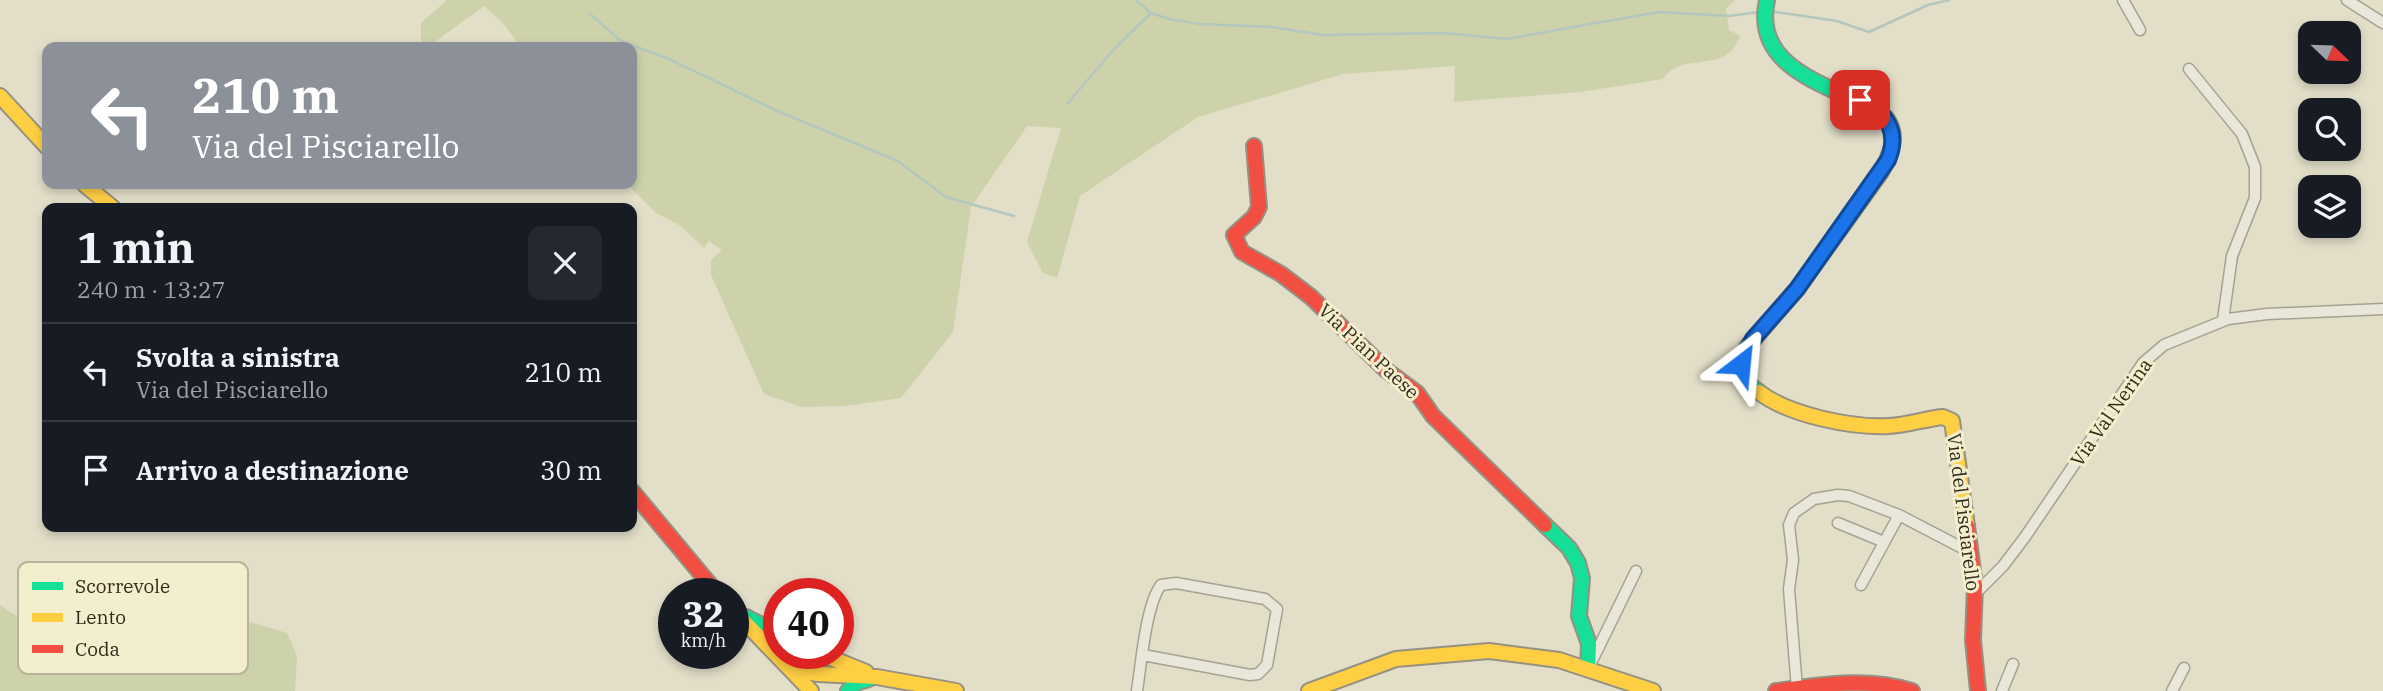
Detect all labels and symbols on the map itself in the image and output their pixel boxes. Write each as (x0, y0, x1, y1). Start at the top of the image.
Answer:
north arrow (2298, 21, 2361, 84)
pin (1830, 70, 1890, 130)
street label: Via Pian Paese (1314, 298, 1424, 404)
position arrow (1704, 327, 1778, 401)
street label: Via Val Nerina (2065, 353, 2157, 471)
street label: Via del Pisciarello (1942, 432, 1986, 592)
legend (18, 562, 248, 674)
text: Scorrevole (75, 574, 170, 598)
speed limit sign: 40 (763, 578, 854, 669)
text: Lento (75, 605, 126, 629)
text: Coda (75, 637, 120, 661)

